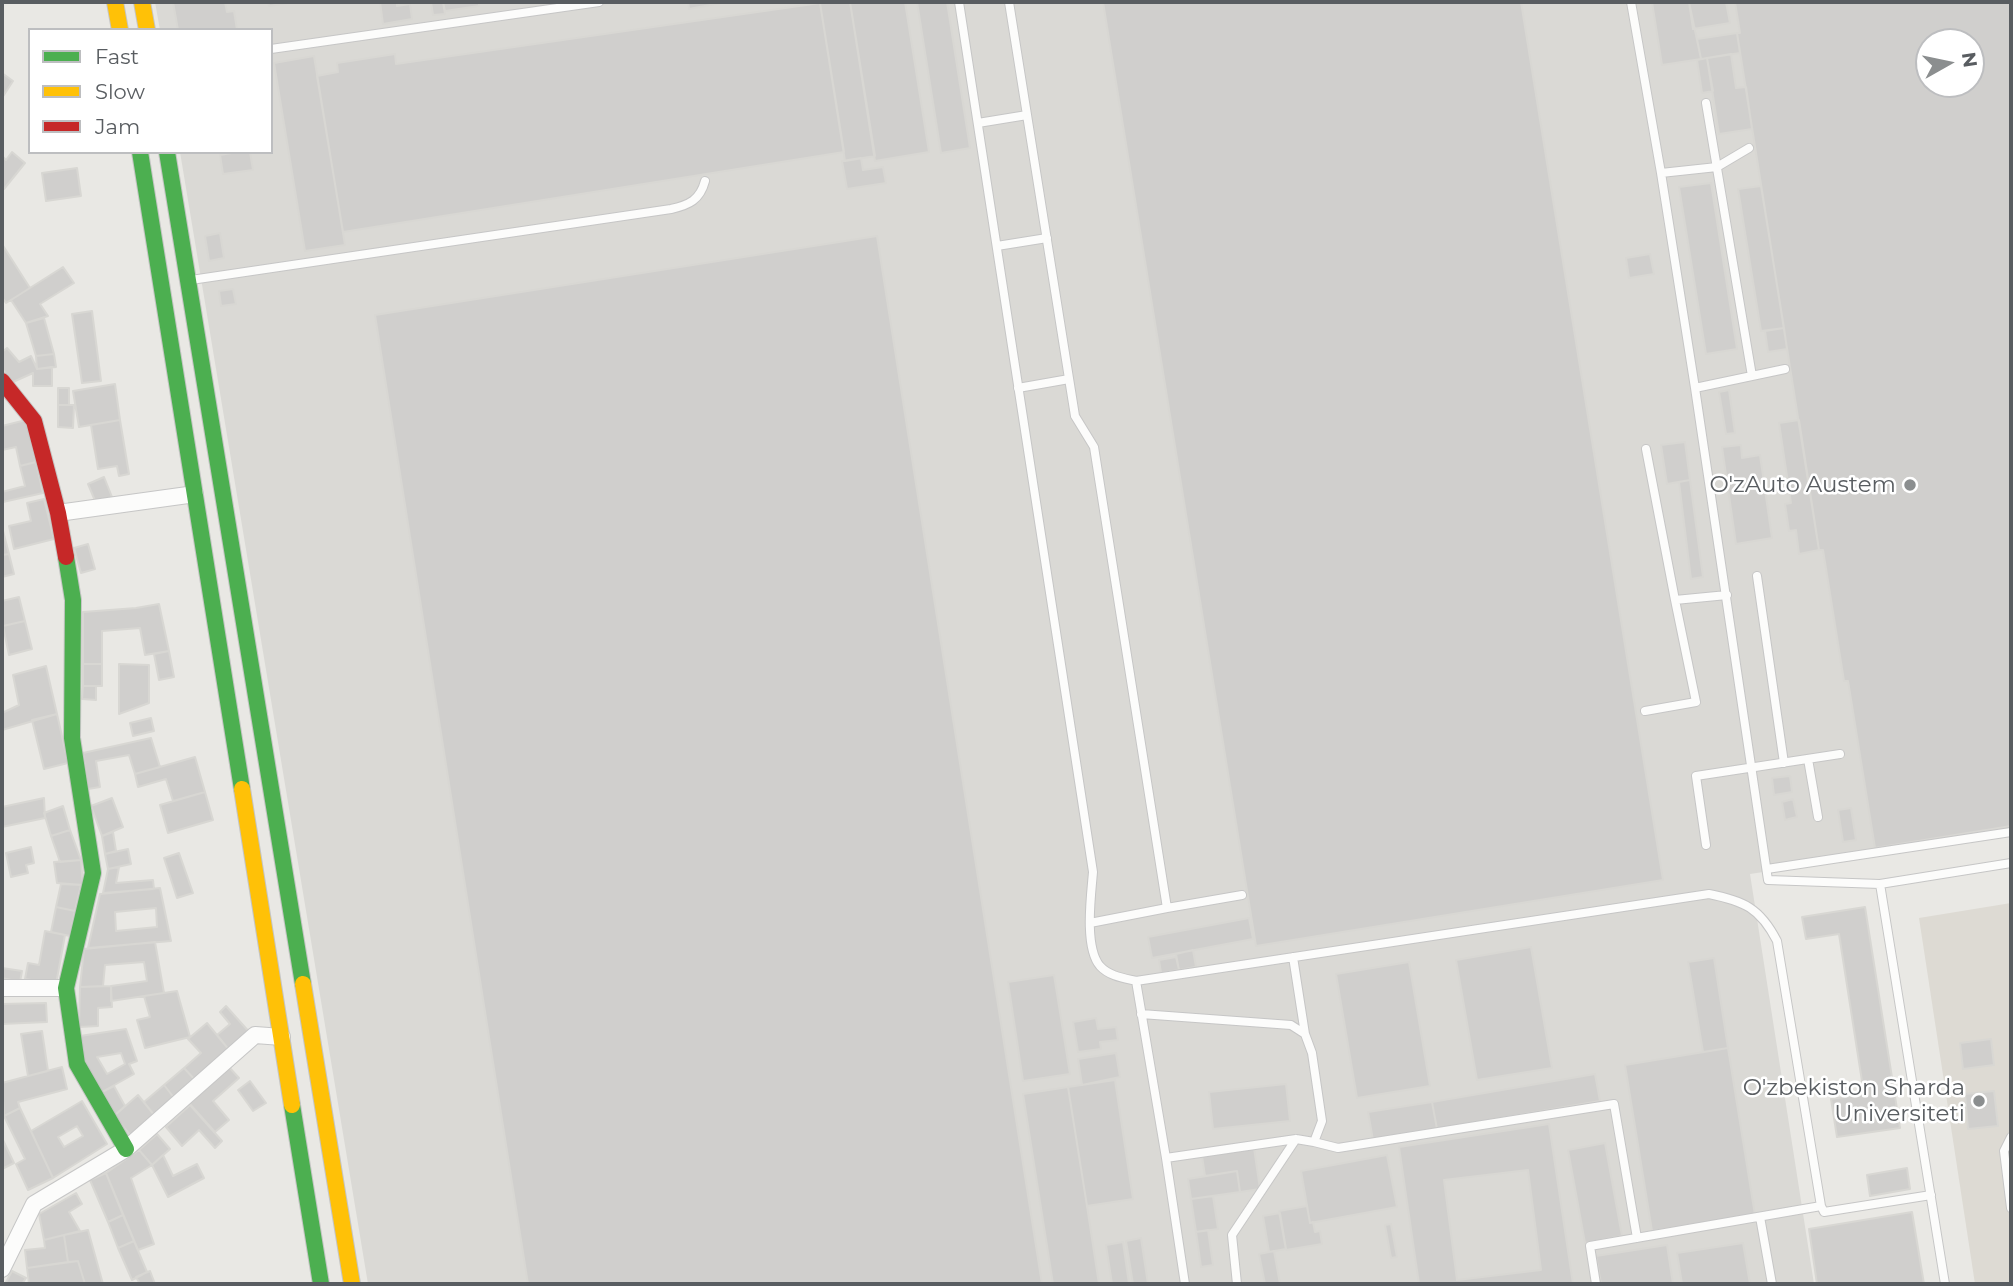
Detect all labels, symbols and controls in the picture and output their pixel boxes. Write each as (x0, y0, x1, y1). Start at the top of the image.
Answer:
legend (28, 28, 273, 154)
north arrow (1915, 28, 1985, 98)
text: Fast (95, 44, 139, 69)
text: N (1957, 51, 1982, 69)
text: Slow (95, 79, 145, 104)
text: Jam (95, 114, 140, 139)
place label: O'zAuto Austem (1709, 471, 1896, 499)
marker: O'zAuto Austem (1902, 477, 1918, 493)
place label: O'zbekiston Sharda Universiteti (1743, 1074, 1965, 1128)
marker: O'zbekiston Sharda Universiteti (1971, 1093, 1987, 1109)

